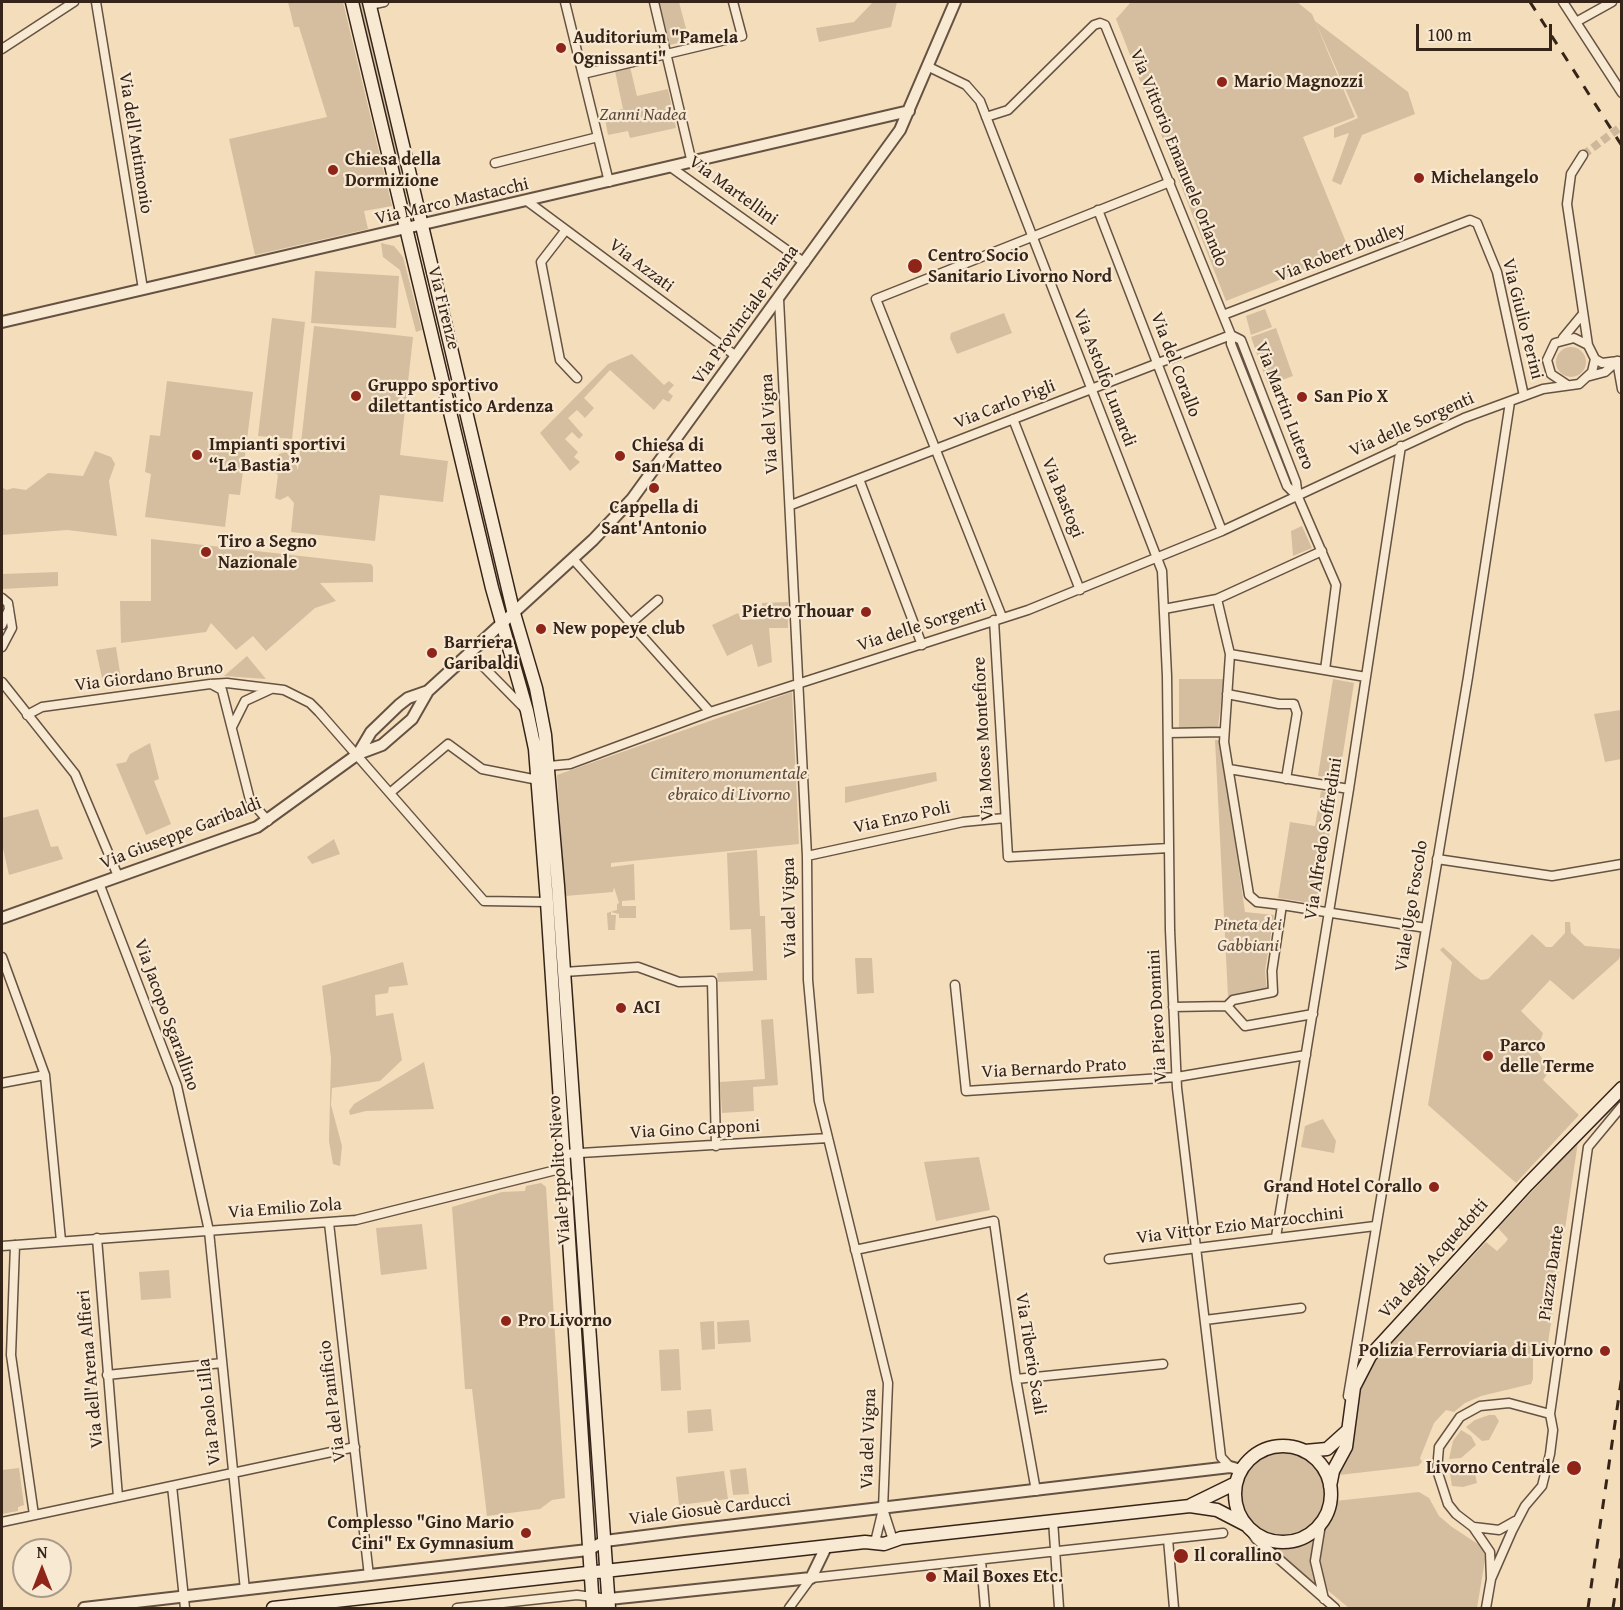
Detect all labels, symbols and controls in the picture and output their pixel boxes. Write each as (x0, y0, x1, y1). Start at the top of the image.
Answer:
scale bar (1419, 12, 1556, 50)
text: 100 m (1427, 21, 1472, 48)
place label: Auditorium "Pamela Ognissanti" (573, 27, 738, 70)
marker: Auditorium "Pamela Ognissanti" (554, 41, 568, 55)
street label: Via Vittorio Emanuele Orlando (1124, 46, 1232, 270)
street label: Via dell'Antimonio (113, 71, 157, 215)
place label: Mario Magnozzi (1234, 71, 1363, 93)
marker: Mario Magnozzi (1215, 75, 1229, 89)
park label: Zanni Nadea (599, 104, 687, 126)
place label: Chiesa della Dormizione (345, 149, 441, 192)
street label: Via Martellini (684, 151, 782, 231)
marker: Chiesa della Dormizione (326, 163, 340, 177)
place label: Michelangelo (1431, 167, 1538, 189)
marker: Michelangelo (1412, 171, 1426, 185)
street label: Via Marco Mastacchi (373, 174, 531, 230)
street label: Via Robert Dudley (1273, 218, 1409, 288)
street label: Via Azzati (604, 235, 678, 297)
street label: Via Provinciale Pisana (688, 241, 804, 389)
place label: Centro Socio Sanitario Livorno Nord (928, 245, 1112, 288)
street label: Via Giulio Perini (1497, 256, 1547, 382)
marker: Centro Socio Sanitario Livorno Nord (906, 257, 924, 275)
street label: Via Firenze (422, 264, 464, 352)
street label: Via Astolfo Lunardi (1068, 306, 1140, 450)
street label: Via del Corallo (1145, 310, 1205, 420)
street label: Via Martin Lutero (1250, 339, 1318, 473)
street label: Via del Vigna (757, 373, 783, 475)
place label: Gruppo sportivo dilettantistico Ardenza (368, 375, 553, 418)
street label: Via Carlo Pigli (951, 376, 1059, 434)
place label: San Pio X (1314, 386, 1388, 408)
street label: Via delle Sorgenti (1346, 388, 1478, 462)
marker: Gruppo sportivo dilettantistico Ardenza (349, 389, 363, 403)
marker: San Pio X (1295, 390, 1309, 404)
place label: Impianti sportivi “La Bastia” (209, 434, 346, 476)
place label: Chiesa di San Matteo (632, 435, 722, 478)
marker: Impianti sportivi “La Bastia” (190, 448, 204, 462)
marker: Chiesa di San Matteo (613, 449, 627, 463)
street label: Via Bastogi (1036, 455, 1088, 541)
marker: Cappella di Sant'Antonio (647, 481, 661, 495)
place label: Cappella di Sant'Antonio (601, 497, 707, 540)
place label: Tiro a Segno Nazionale (218, 531, 317, 574)
marker: Tiro a Segno Nazionale (199, 545, 213, 559)
street label: Via delle Sorgenti (855, 595, 989, 657)
place label: Pietro Thouar (742, 601, 854, 623)
marker: Pietro Thouar (859, 605, 873, 619)
place label: New popeye club (553, 618, 685, 640)
marker: New popeye club (534, 622, 548, 636)
place label: Barriera Garibaldi (444, 632, 519, 674)
marker: Barriera Garibaldi (425, 646, 439, 660)
street label: Via Moses Montefiore (969, 656, 999, 822)
street label: Via Giordano Bruno (74, 657, 224, 697)
street label: Via Alfredo Soffredini (1300, 756, 1348, 922)
park label: Cimitero monumentale ebraico di Livorno (651, 763, 807, 806)
street label: Via Giuseppe Garibaldi (97, 793, 265, 875)
street label: Via Enzo Poli (852, 797, 952, 839)
street label: Viale Ugo Foscolo (1391, 839, 1433, 973)
street label: Via del Vigna (778, 857, 802, 959)
park label: Pineta dei Gabbiani (1214, 914, 1282, 956)
street label: Via Jacopo Sgarallino (128, 936, 204, 1094)
street label: Via Piero Donnini (1144, 949, 1172, 1083)
place label: ACI (633, 997, 660, 1019)
marker: ACI (614, 1001, 628, 1015)
place label: Parco delle Terme (1500, 1035, 1594, 1078)
marker: Parco delle Terme (1481, 1049, 1495, 1063)
street label: Via Bernardo Prato (981, 1054, 1127, 1084)
street label: Viale Ippolito Nievo (544, 1095, 576, 1245)
street label: Via Gino Capponi (629, 1116, 761, 1144)
place label: Grand Hotel Corallo (1264, 1176, 1422, 1198)
marker: Grand Hotel Corallo (1427, 1180, 1441, 1194)
street label: Via Emilio Zola (228, 1194, 342, 1224)
street label: Via degli Acquedotti (1375, 1195, 1493, 1323)
street label: Via Vittor Ezio Marzocchini (1135, 1203, 1345, 1249)
street label: Piazza Dante (1535, 1224, 1569, 1322)
street label: Via dell'Arena Alfieri (73, 1289, 109, 1449)
street label: Via Tiberio Scali (1010, 1291, 1050, 1417)
place label: Pro Livorno (518, 1310, 612, 1332)
marker: Pro Livorno (499, 1314, 513, 1328)
street label: Via del Panificio (315, 1339, 351, 1463)
place label: Polizia Ferroviaria di Livorno (1359, 1340, 1593, 1362)
marker: Polizia Ferroviaria di Livorno (1598, 1344, 1612, 1358)
street label: Via Paolo Lilla (194, 1358, 226, 1466)
street label: Via del Vigna (856, 1388, 882, 1490)
place label: Livorno Centrale (1426, 1457, 1560, 1479)
marker: Livorno Centrale (1565, 1459, 1583, 1477)
street label: Viale Giosuè Carducci (628, 1489, 792, 1531)
place label: Complesso "Gino Mario Cini" Ex Gymnasium (328, 1512, 514, 1555)
marker: Complesso "Gino Mario Cini" Ex Gymnasium (519, 1526, 533, 1540)
north arrow (12, 1538, 72, 1598)
text: N (37, 1540, 47, 1564)
place label: Il corallino (1194, 1545, 1282, 1567)
marker: Il corallino (1172, 1547, 1190, 1565)
place label: Mail Boxes Etc. (943, 1566, 1063, 1588)
marker: Mail Boxes Etc. (924, 1570, 938, 1584)

